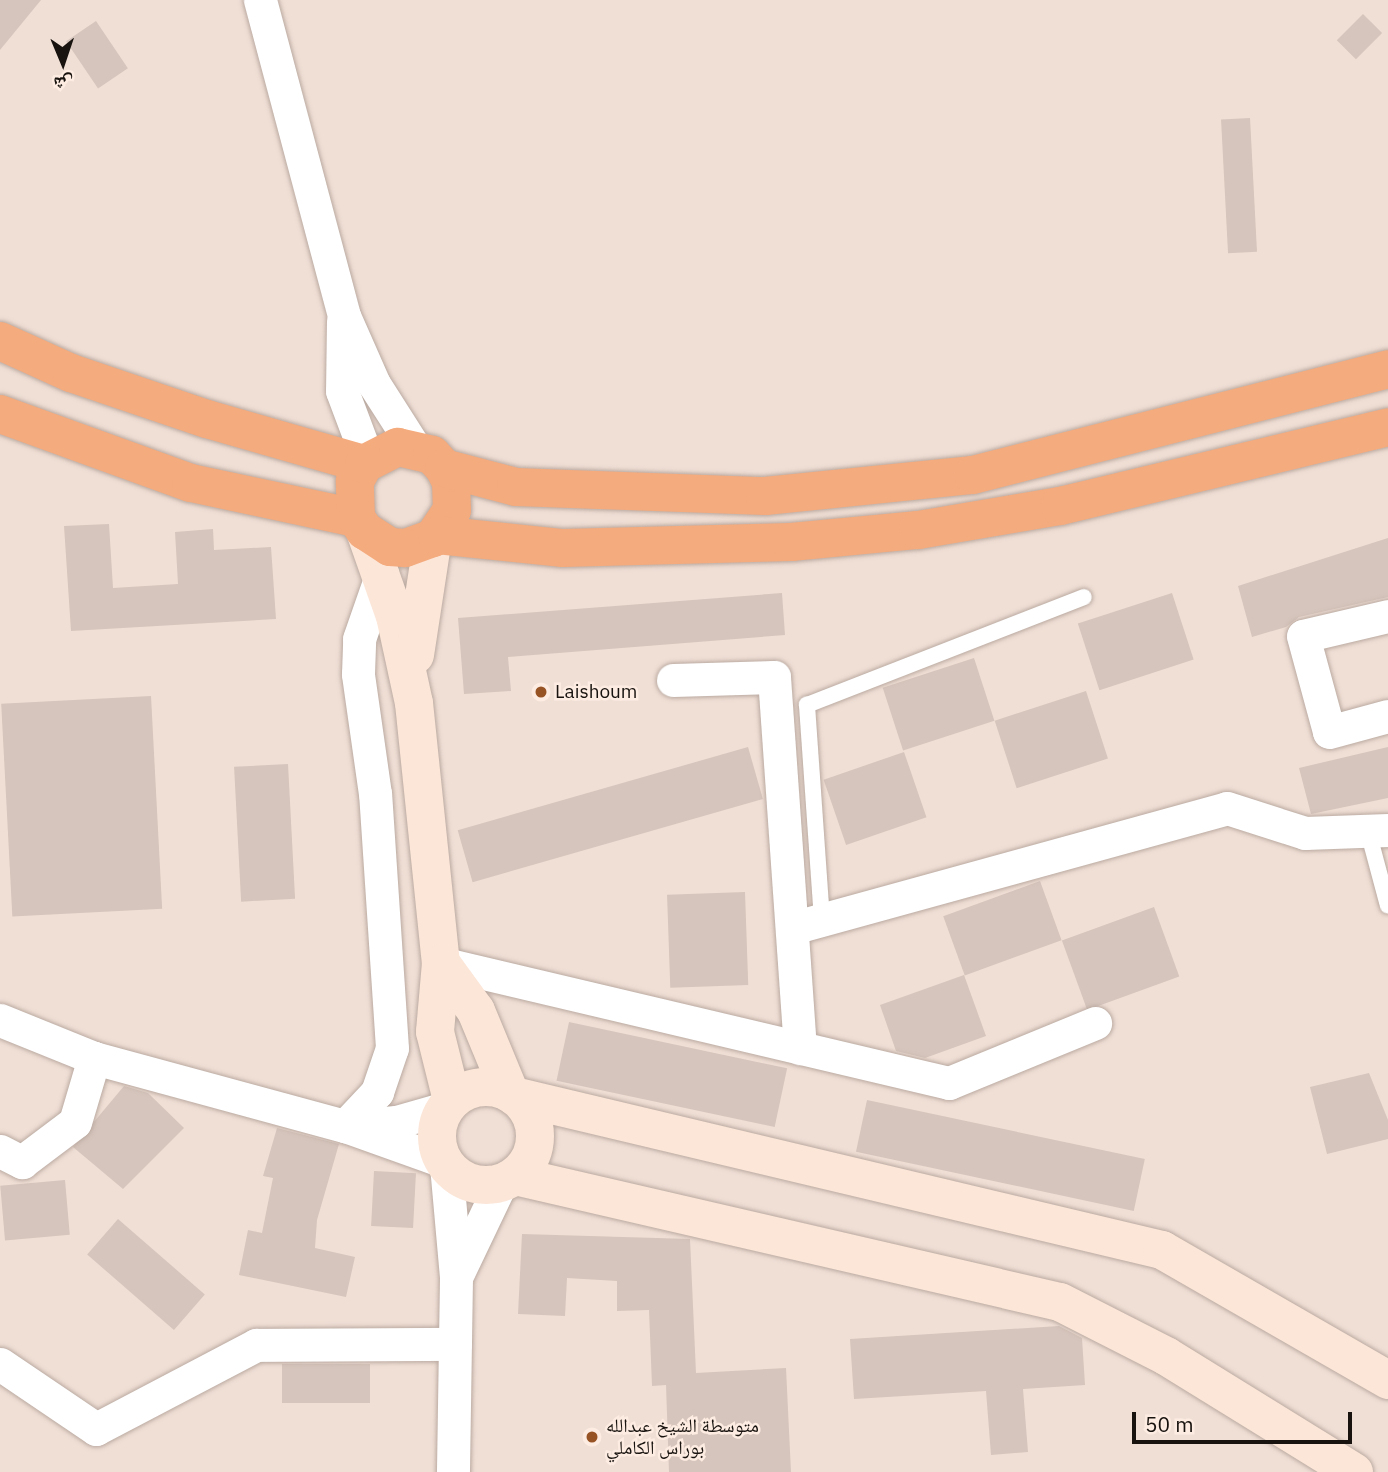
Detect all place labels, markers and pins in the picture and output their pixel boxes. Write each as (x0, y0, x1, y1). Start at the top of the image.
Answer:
place label: Laishoum (555, 681, 637, 703)
marker: Laishoum (533, 684, 549, 700)
place label: متوسطة الشيخ عبدالله بوراس الكاملي (606, 1415, 759, 1459)
marker: متوسطة الشيخ عبدالله بوراس الكاملي (584, 1429, 600, 1445)

